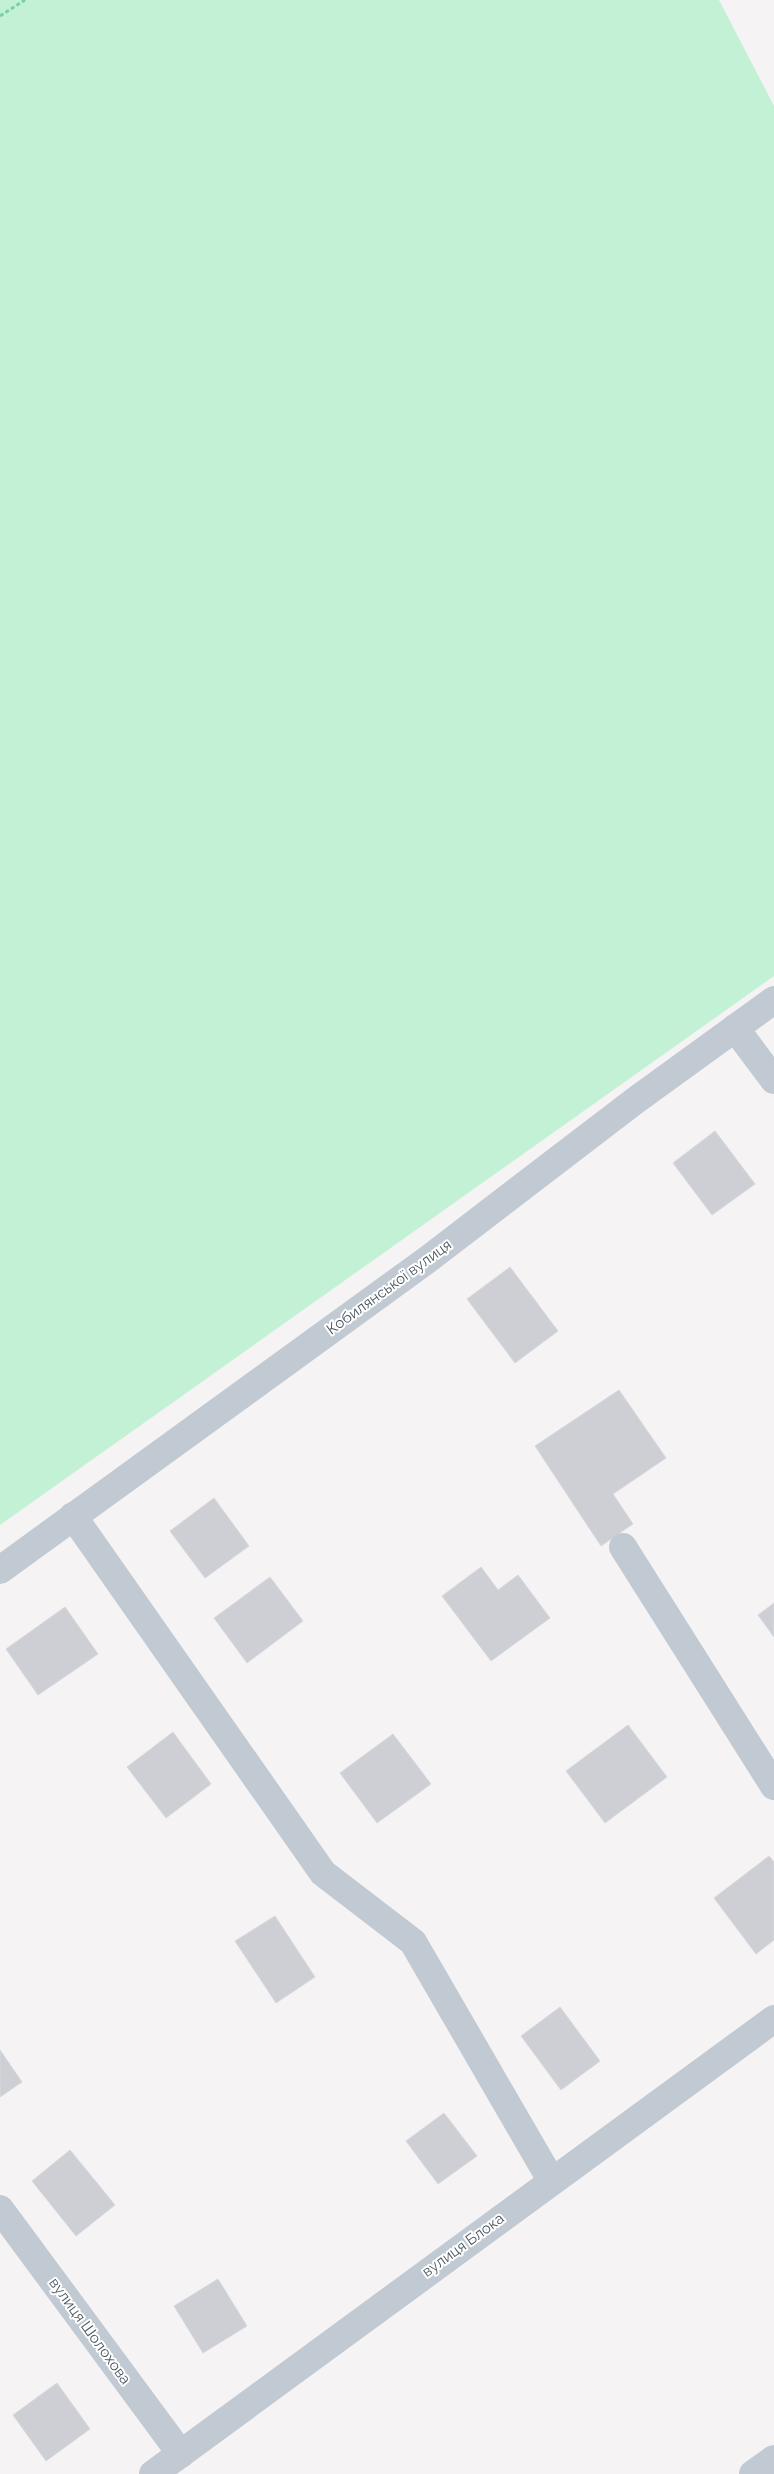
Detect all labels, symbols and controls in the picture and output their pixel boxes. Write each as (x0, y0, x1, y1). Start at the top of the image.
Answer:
street label: Кобилянської вулиця (323, 1236, 455, 1338)
street label: вулиця Блока (418, 2209, 508, 2281)
street label: вулиця Шолохова (45, 2274, 135, 2388)

